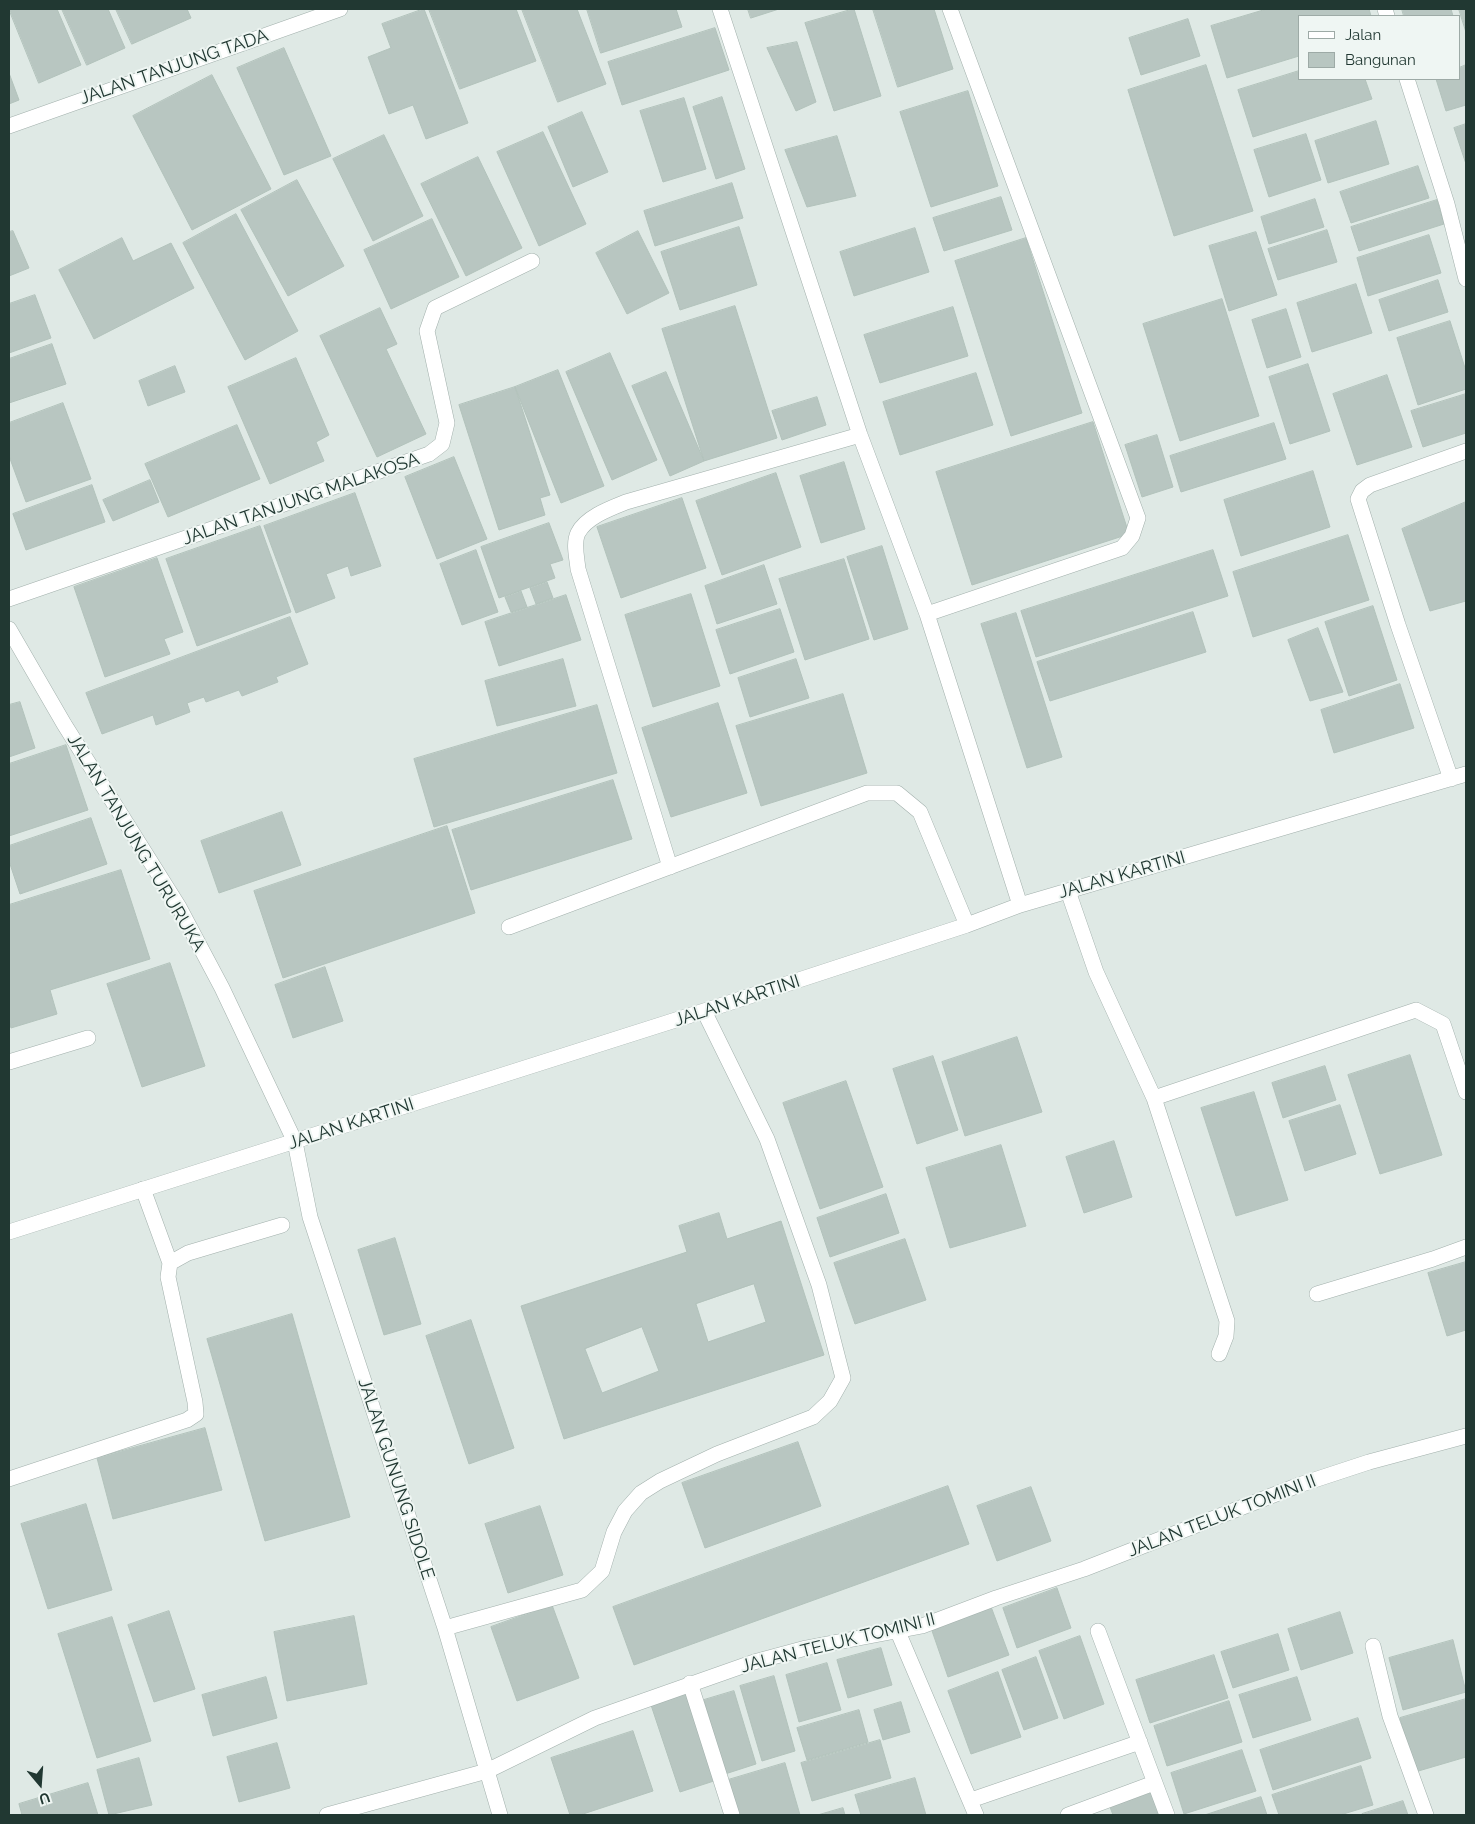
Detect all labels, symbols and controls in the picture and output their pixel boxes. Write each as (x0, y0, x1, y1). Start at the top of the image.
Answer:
legend (1298, 15, 1460, 80)
street label: JALAN TANJUNG TADA (77, 25, 271, 109)
text: Jalan (1345, 26, 1381, 44)
text: Bangunan (1345, 51, 1416, 69)
street label: JALAN TANJUNG MALAKOSA (180, 448, 422, 550)
street label: JALAN TANJUNG TURURUKA (62, 730, 210, 956)
street label: JALAN KARTINI (1056, 847, 1188, 903)
street label: JALAN KARTINI (671, 971, 803, 1031)
street label: JALAN KARTINI (285, 1094, 417, 1154)
street label: JALAN GUNUNG SIDOLE (353, 1376, 439, 1582)
street label: JALAN TELUK TOMINI II (1125, 1470, 1319, 1562)
street label: JALAN TELUK TOMINI II (739, 1608, 937, 1678)
north arrow (15, 1759, 65, 1809)
text: U (37, 1789, 52, 1807)

